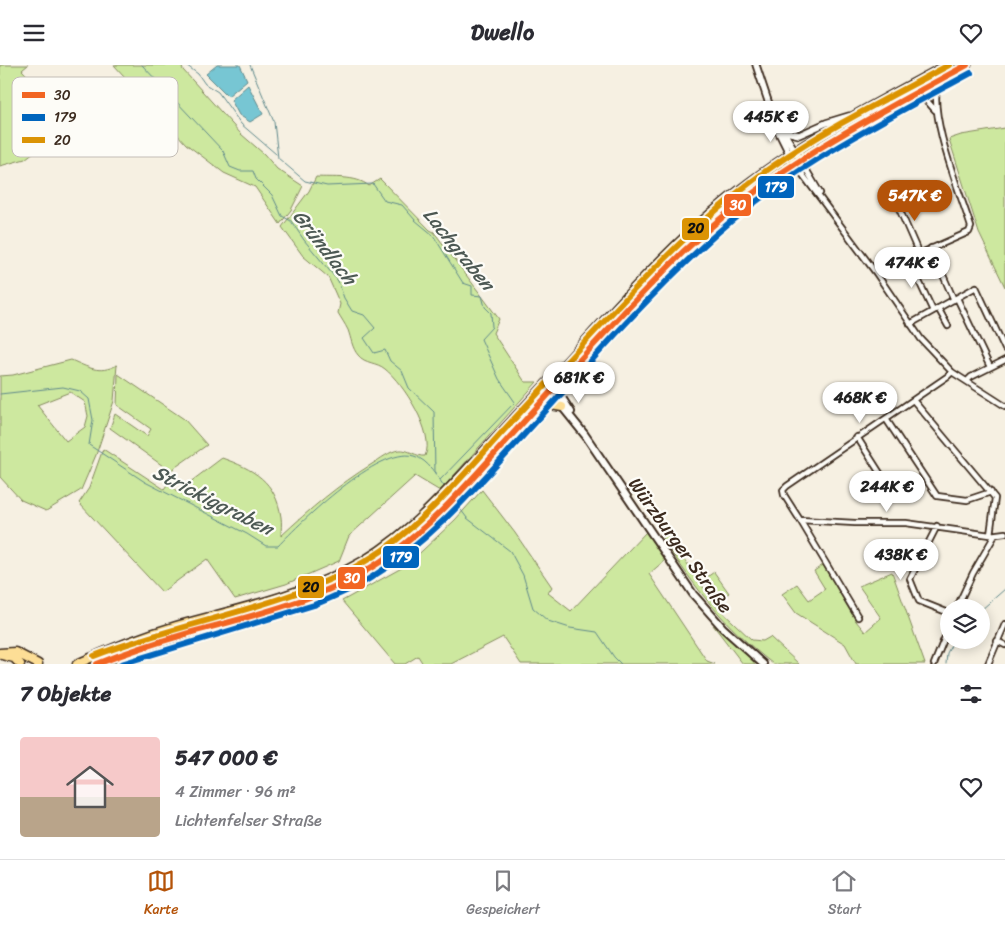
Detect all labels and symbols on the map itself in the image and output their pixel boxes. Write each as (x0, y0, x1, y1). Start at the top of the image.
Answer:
legend (12, 77, 178, 157)
text: 30 (54, 83, 71, 108)
pin: 445K € (730, 101, 812, 143)
text: 179 (54, 105, 77, 130)
text: 20 (54, 128, 71, 153)
line badge: 179 (757, 175, 795, 199)
text: 179 (765, 175, 788, 200)
pin: 547K € (874, 179, 956, 222)
line badge: 30 (723, 193, 752, 217)
text: 30 (729, 193, 746, 218)
water label: Lachgraben (414, 200, 505, 301)
water label: Gründlach (283, 202, 367, 294)
text: 20 (687, 216, 705, 241)
line badge: 20 (681, 217, 710, 241)
pin: 474K € (871, 247, 953, 289)
pin: 681K € (538, 361, 620, 404)
pin: 468K € (819, 381, 901, 424)
water label: Strickiggraben (146, 455, 281, 547)
street label: Würzburger Straße (620, 470, 742, 621)
pin: 244K € (846, 471, 928, 513)
pin: 438K € (860, 539, 942, 581)
line badge: 179 (382, 545, 420, 569)
text: 179 (390, 545, 413, 570)
line badge: 30 (337, 566, 366, 590)
text: 30 (343, 566, 360, 591)
line badge: 20 (297, 575, 325, 599)
text: 20 (302, 575, 320, 600)

